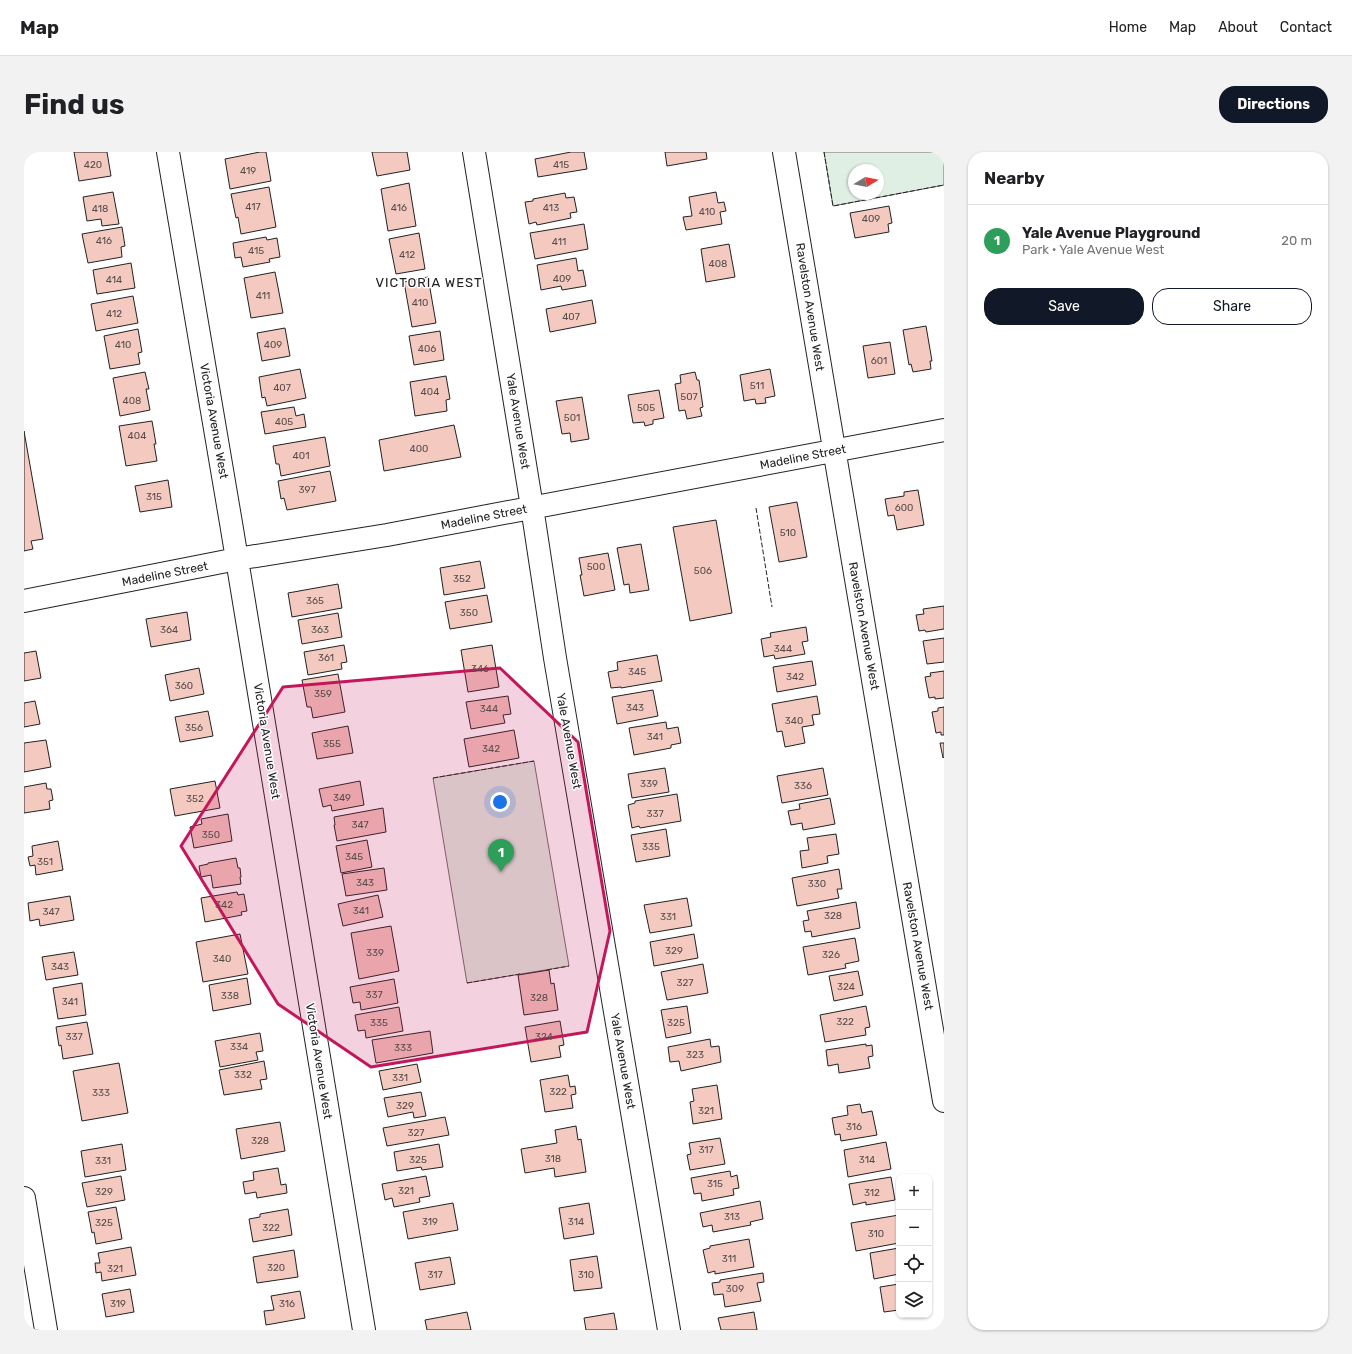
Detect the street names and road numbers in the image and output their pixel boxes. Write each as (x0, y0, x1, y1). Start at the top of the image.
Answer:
street label: Ravelston Avenue West (793, 242, 827, 372)
street label: Victoria Avenue West (197, 362, 231, 480)
street label: Yale Avenue West (503, 372, 533, 470)
street label: Madeline Street (759, 442, 848, 472)
street label: Madeline Street (440, 502, 529, 532)
street label: Madeline Street (121, 559, 210, 589)
street label: Ravelston Avenue West (846, 561, 882, 691)
street label: Victoria Avenue West (251, 682, 283, 800)
street label: Yale Avenue West (554, 692, 584, 790)
street label: Ravelston Avenue West (900, 881, 936, 1011)
street label: Victoria Avenue West (303, 1002, 335, 1120)
street label: Yale Avenue West (608, 1012, 638, 1110)

